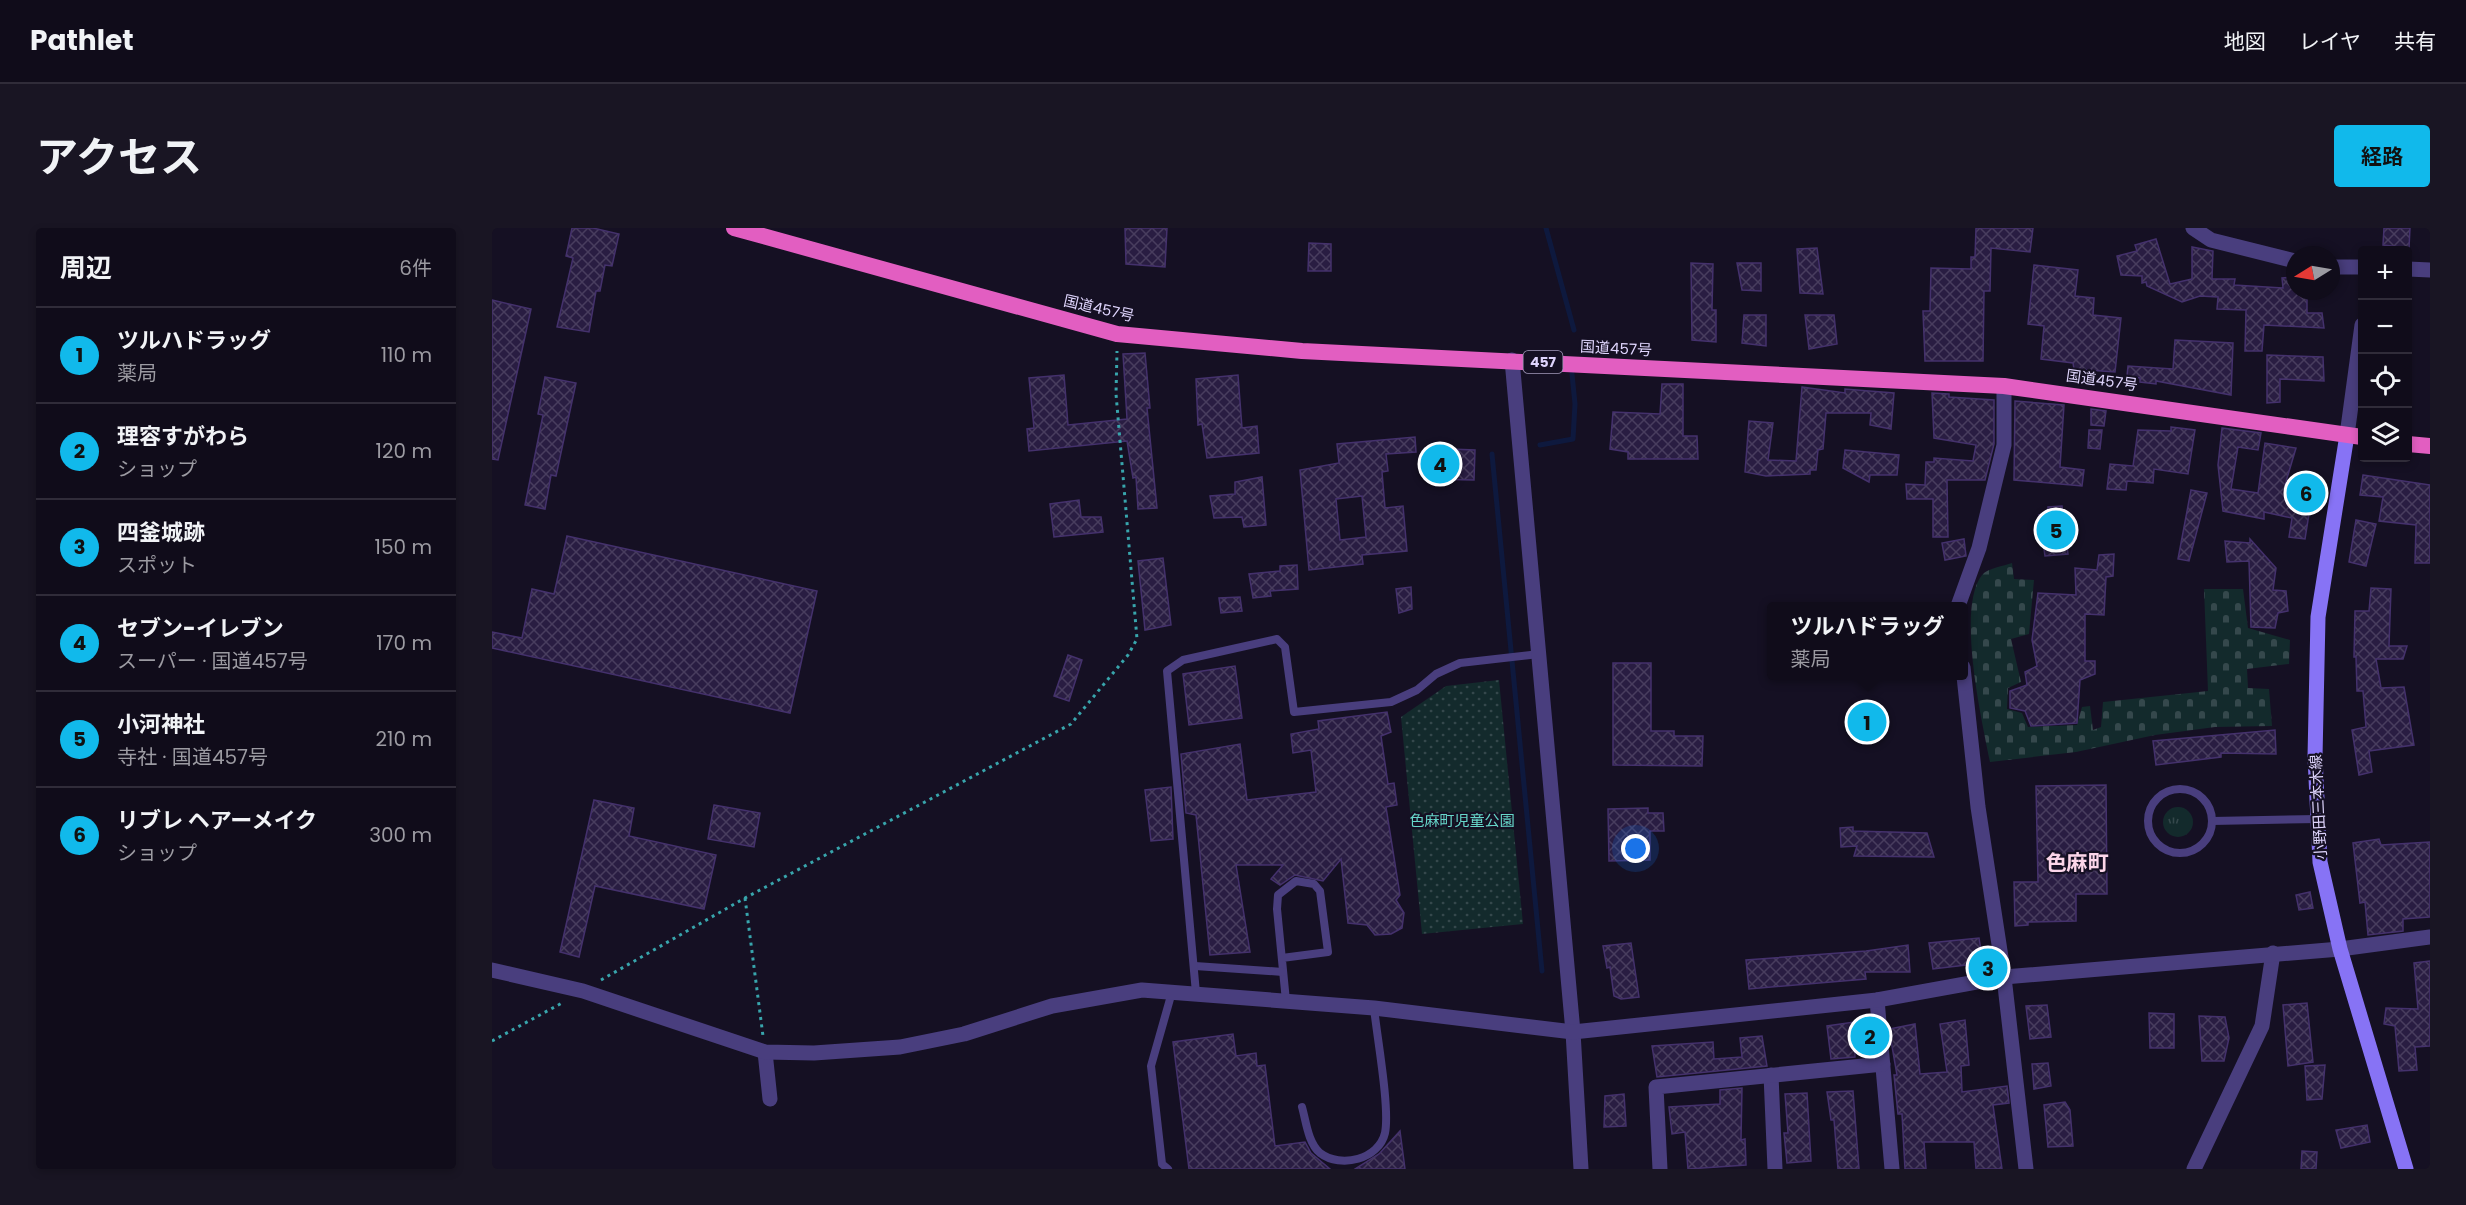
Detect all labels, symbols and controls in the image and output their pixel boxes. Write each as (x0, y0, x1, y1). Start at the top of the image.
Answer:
text: Pathlet (30, 21, 134, 60)
text: 地図 (2224, 27, 2266, 56)
text: レイヤ (2299, 27, 2361, 56)
text: 共有 (2394, 27, 2436, 56)
button: 経路 (2334, 125, 2430, 187)
text: アクセス (36, 128, 202, 187)
north arrow (2286, 246, 2340, 300)
map controls (2358, 246, 2412, 462)
button: + (2358, 246, 2412, 300)
text: 周辺 (60, 250, 112, 286)
text: 6件 (399, 254, 432, 282)
street label: 国道457号 (1062, 290, 1136, 326)
button: − (2358, 300, 2412, 354)
text: ツルハドラッグ (117, 325, 271, 356)
street label: 国道457号 (1579, 336, 1653, 360)
text: 1 (76, 341, 83, 369)
text: 110 m (381, 341, 432, 369)
road number: 457 (1524, 351, 1562, 373)
button: locate (2358, 354, 2412, 408)
text: 薬局 (117, 359, 157, 387)
street label: 国道457号 (2065, 365, 2139, 395)
button: layers (2358, 408, 2412, 462)
text: 理容すがわら (117, 421, 249, 452)
text: 2 (74, 437, 85, 465)
text: 120 m (376, 437, 432, 465)
pin: 4 (1420, 442, 1460, 486)
text: ショップ (117, 455, 197, 483)
pin: 6 (2286, 470, 2326, 516)
pin: 5 (2036, 508, 2076, 552)
text: 四釜城跡 (117, 517, 205, 548)
text: 3 (73, 533, 86, 561)
text: 150 m (375, 533, 432, 561)
text: スポット (117, 551, 197, 579)
popup (1767, 602, 1968, 680)
text: ツルハドラッグ (1790, 611, 1945, 642)
text: セブン-イレブン (117, 613, 284, 644)
text: 4 (73, 629, 86, 657)
text: 170 m (376, 629, 432, 657)
text: 薬局 (1790, 645, 1830, 673)
text: スーパー · 国道457号 (117, 647, 308, 675)
pin: 1 (1848, 700, 1886, 744)
text: 小河神社 (117, 709, 205, 740)
text: 5 (73, 725, 86, 753)
text: 210 m (376, 725, 432, 753)
text: 寺社 · 国道457号 (117, 743, 268, 771)
street label: 小野田三本木線 (2305, 754, 2331, 860)
text: リブレ ヘアーメイク (117, 805, 317, 836)
park label: 色麻町児童公園 (1409, 810, 1515, 831)
text: 6 (73, 821, 86, 849)
text: 300 m (369, 821, 432, 849)
your location (1621, 834, 1650, 863)
text: ショップ (117, 839, 197, 867)
district label: 色麻町 (2046, 848, 2109, 877)
pin: 3 (1968, 946, 2008, 990)
pin: 2 (1850, 1014, 1890, 1058)

